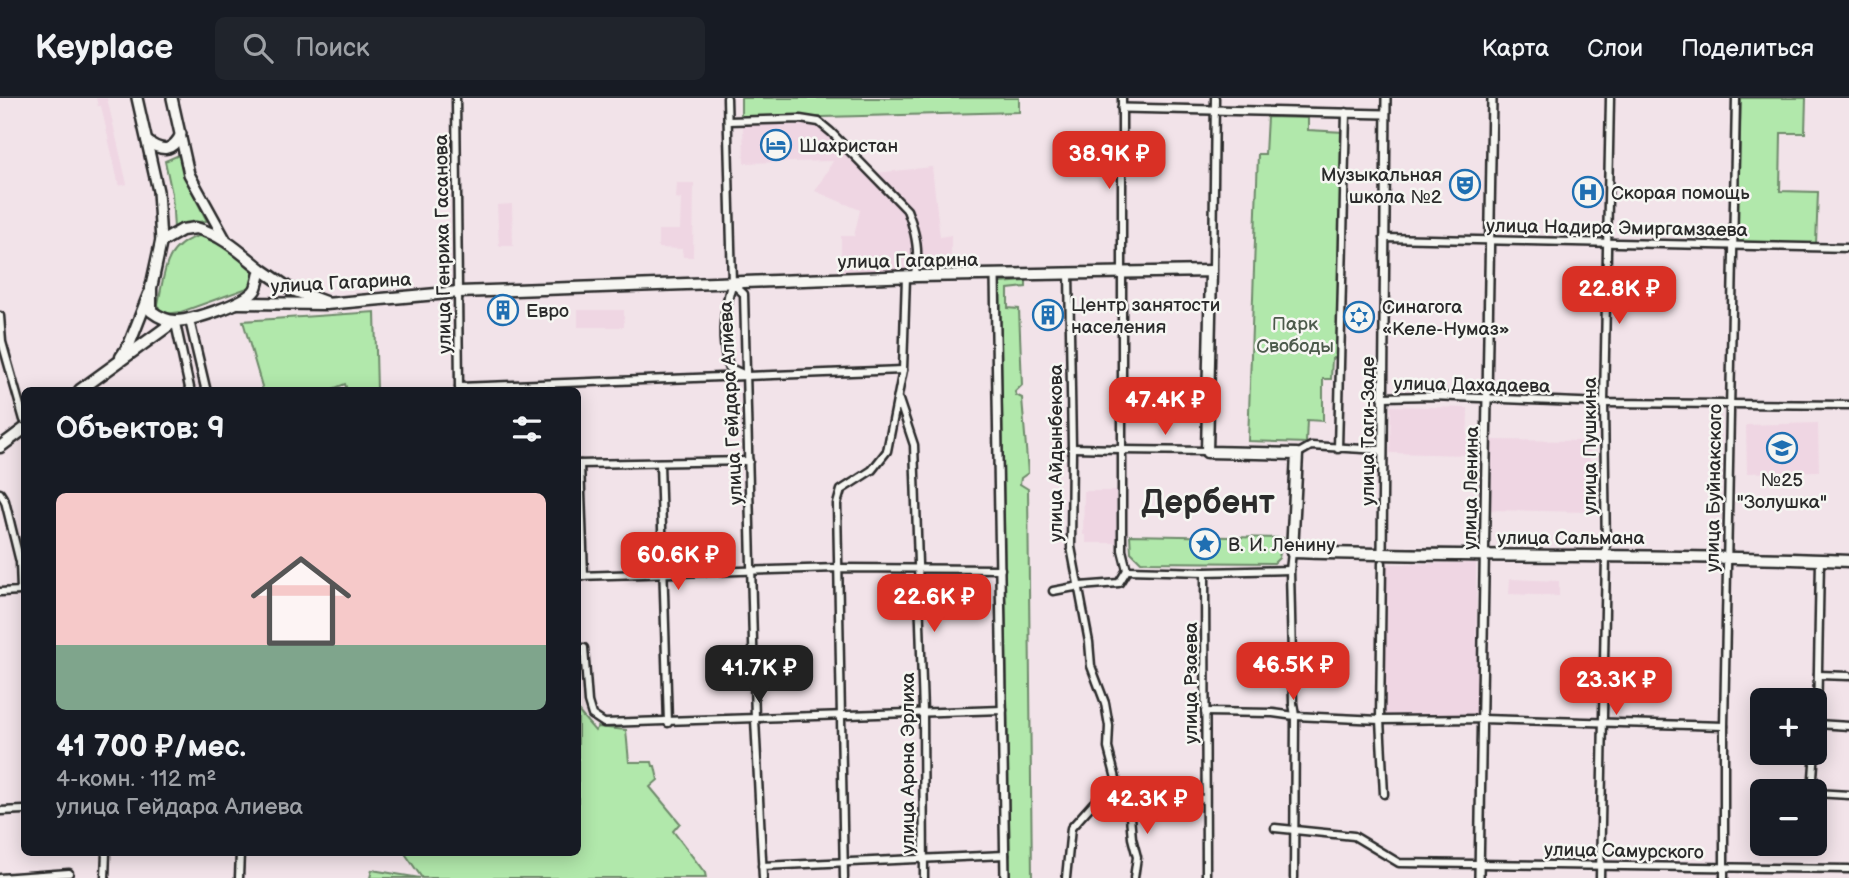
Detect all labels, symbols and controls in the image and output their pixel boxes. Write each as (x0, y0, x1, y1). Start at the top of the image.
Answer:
search box (215, 17, 705, 80)
text: Keyplace (35, 28, 173, 68)
icon: search (239, 29, 277, 67)
text: Поиск (295, 33, 370, 64)
text: Карта (1482, 34, 1549, 63)
text: Слои (1587, 34, 1643, 63)
text: Поделиться (1681, 34, 1814, 63)
hotel icon: Шахристан (759, 128, 793, 162)
pin: 38.9K ₽ (1044, 132, 1174, 191)
street label: улица Генриха Гасанова (430, 134, 457, 354)
place label: Шахристан (799, 135, 898, 158)
text: 38.9K ₽ (1068, 140, 1150, 168)
place label: Музыкальная школа №2 (1321, 164, 1443, 209)
theatre icon: Музыкальная школа №2 (1448, 168, 1482, 202)
hospital icon: Скорая помощь (1571, 175, 1605, 209)
place label: Скорая помощь (1611, 182, 1750, 205)
street label: улица Надира Эмиргамзаева (1486, 215, 1748, 242)
street label: улица Гагарина (837, 249, 979, 274)
pin: 22.8K ₽ (1554, 266, 1684, 326)
street label: улица Гагарина (270, 268, 412, 299)
text: 22.8K ₽ (1578, 275, 1660, 303)
building icon: Евро (486, 293, 520, 327)
place label: Центр занятости населения (1071, 294, 1220, 339)
place label: Синагога «Келе-Нумаз» (1382, 296, 1510, 341)
building icon: Центр занятости населения (1031, 298, 1065, 332)
place label: Евро (526, 300, 569, 323)
street label: улица Гейдара Алиева (715, 300, 748, 505)
synagogue icon: Синагога «Келе-Нумаз» (1342, 300, 1376, 334)
park label: Парк Свободы (1256, 313, 1334, 358)
street label: улица Таги-Заде (1357, 356, 1380, 506)
street label: улица Айдынбекова (1045, 364, 1068, 542)
street label: улица Дахадаева (1394, 373, 1550, 398)
street label: улица Пушкина (1579, 377, 1602, 515)
pin: 47.4K ₽ (1100, 378, 1230, 437)
text: 47.4K ₽ (1125, 386, 1205, 414)
street label: улица Буйнакского (1702, 404, 1727, 572)
icon: filters (508, 410, 546, 448)
text: Объектов: 9 (56, 411, 225, 447)
street label: улица Ленина (1459, 426, 1484, 550)
school or university icon: №25 "Золушка" (1765, 431, 1799, 465)
place label: №25 "Золушка" (1737, 469, 1827, 514)
district label: Дербент (1141, 483, 1275, 523)
place icon: В. И. Ленину (1188, 527, 1222, 561)
street label: улица Сальмана (1497, 527, 1645, 550)
pin: 60.6K ₽ (613, 532, 743, 592)
place label: В. И. Ленину (1228, 534, 1336, 557)
icon: home (238, 538, 364, 664)
text: 60.6K ₽ (637, 541, 719, 569)
pin: 22.6K ₽ (869, 574, 999, 634)
text: 22.6K ₽ (893, 583, 975, 611)
street label: улица Рзаева (1180, 622, 1203, 744)
pin: 46.5K ₽ (1228, 642, 1358, 702)
pin: 41.7K ₽ (694, 646, 824, 705)
text: 46.5K ₽ (1252, 651, 1334, 679)
text: 41.7K ₽ (721, 654, 797, 682)
pin: 23.3K ₽ (1551, 658, 1681, 717)
text: 23.3K ₽ (1576, 666, 1656, 694)
street label: улица Арона Эрлиха (897, 672, 920, 854)
map controls (1750, 688, 1827, 856)
button: + (1750, 688, 1827, 765)
text: 41 700 ₽/мес. (56, 729, 246, 765)
text: 4-комн. · 112 m² (56, 765, 217, 793)
pin: 42.3K ₽ (1082, 776, 1212, 836)
button: − (1750, 779, 1827, 856)
text: 42.3K ₽ (1106, 785, 1188, 813)
text: улица Гейдара Алиева (56, 793, 303, 821)
street label: улица Самурского (1544, 839, 1704, 864)

